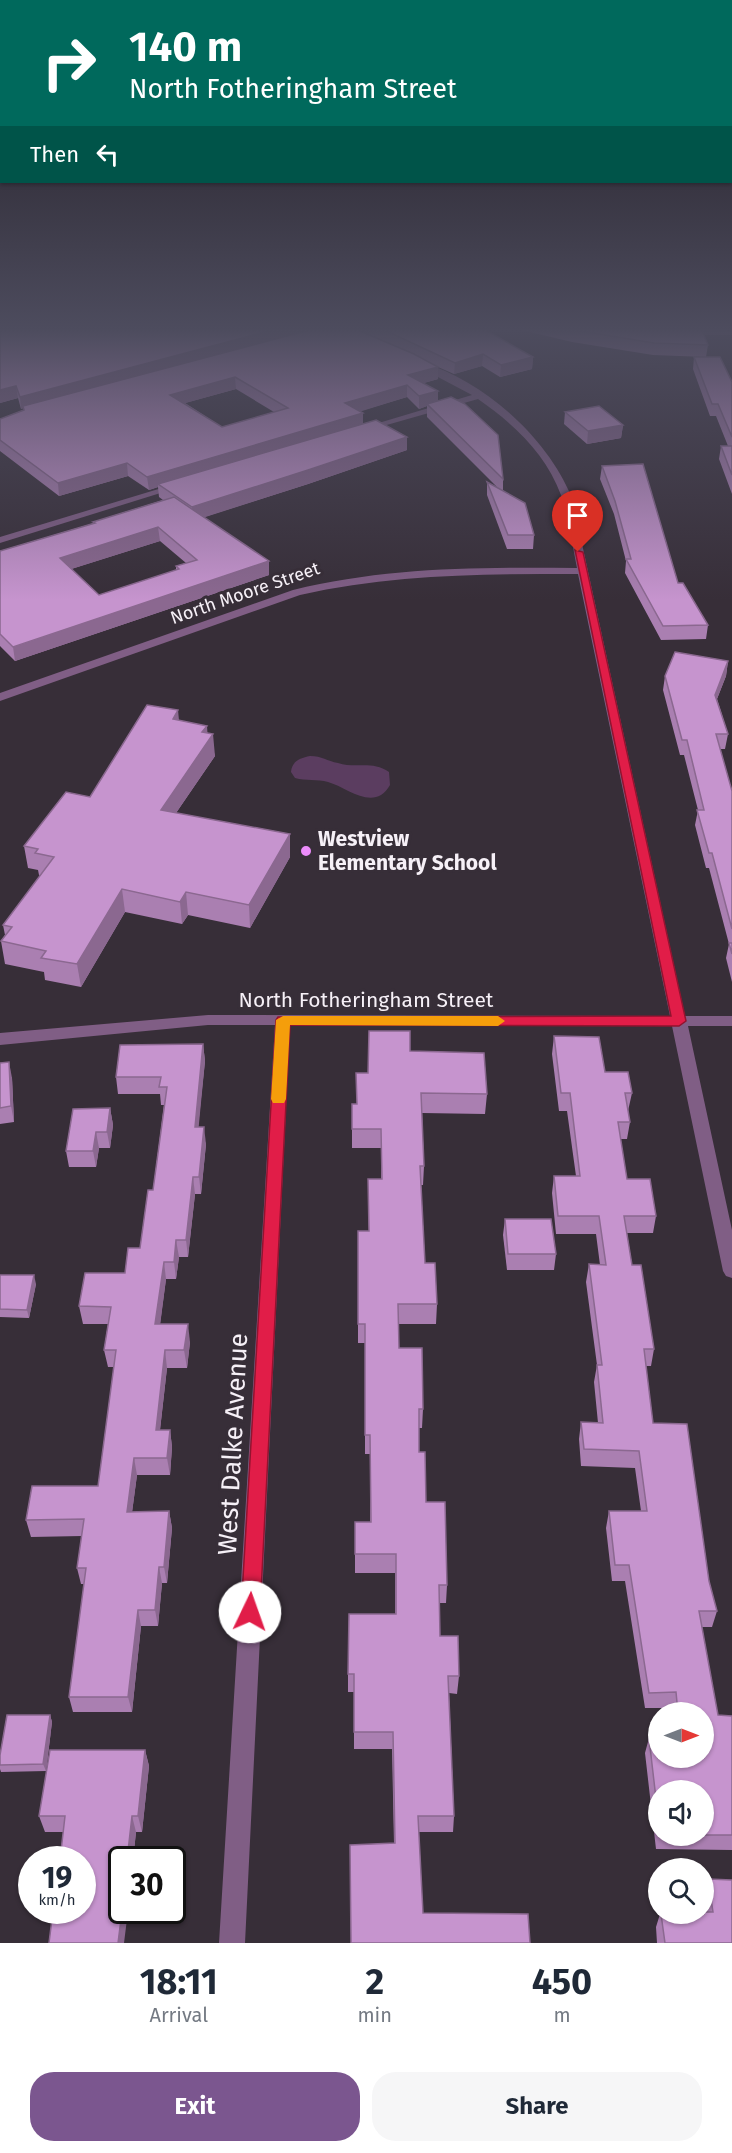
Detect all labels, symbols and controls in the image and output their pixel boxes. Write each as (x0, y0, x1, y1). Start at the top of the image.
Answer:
text: 140 m (129, 22, 242, 72)
icon: right (30, 24, 108, 102)
text: North Fotheringham Street (129, 73, 457, 105)
icon: left (91, 138, 124, 171)
text: Then (30, 141, 79, 168)
pin (552, 490, 603, 552)
icon: arrive (561, 499, 594, 532)
street label: North Moore Street (167, 557, 323, 629)
place label: Westview Elementary School (318, 826, 497, 876)
marker: Westview Elementary School (299, 844, 313, 858)
street label: North Fotheringham Street (239, 987, 494, 1013)
street label: West Dalke Avenue (212, 1332, 254, 1556)
position arrow (218, 1580, 282, 1644)
north arrow (648, 1702, 714, 1768)
map controls (648, 1702, 714, 1924)
button: sound (648, 1780, 714, 1846)
speed limit sign: 30 (108, 1846, 186, 1924)
button: search (648, 1858, 714, 1924)
text: 19 (42, 1860, 72, 1896)
text: km/h (38, 1891, 76, 1909)
text: 18:11 (140, 1960, 218, 2004)
text: 2 (365, 1960, 384, 2004)
text: 450 (532, 1960, 592, 2004)
text: Arrival (149, 2003, 208, 2027)
text: min (357, 2003, 392, 2027)
text: m (553, 2003, 571, 2027)
button: Exit (30, 2072, 360, 2141)
button: Share (372, 2072, 702, 2141)

